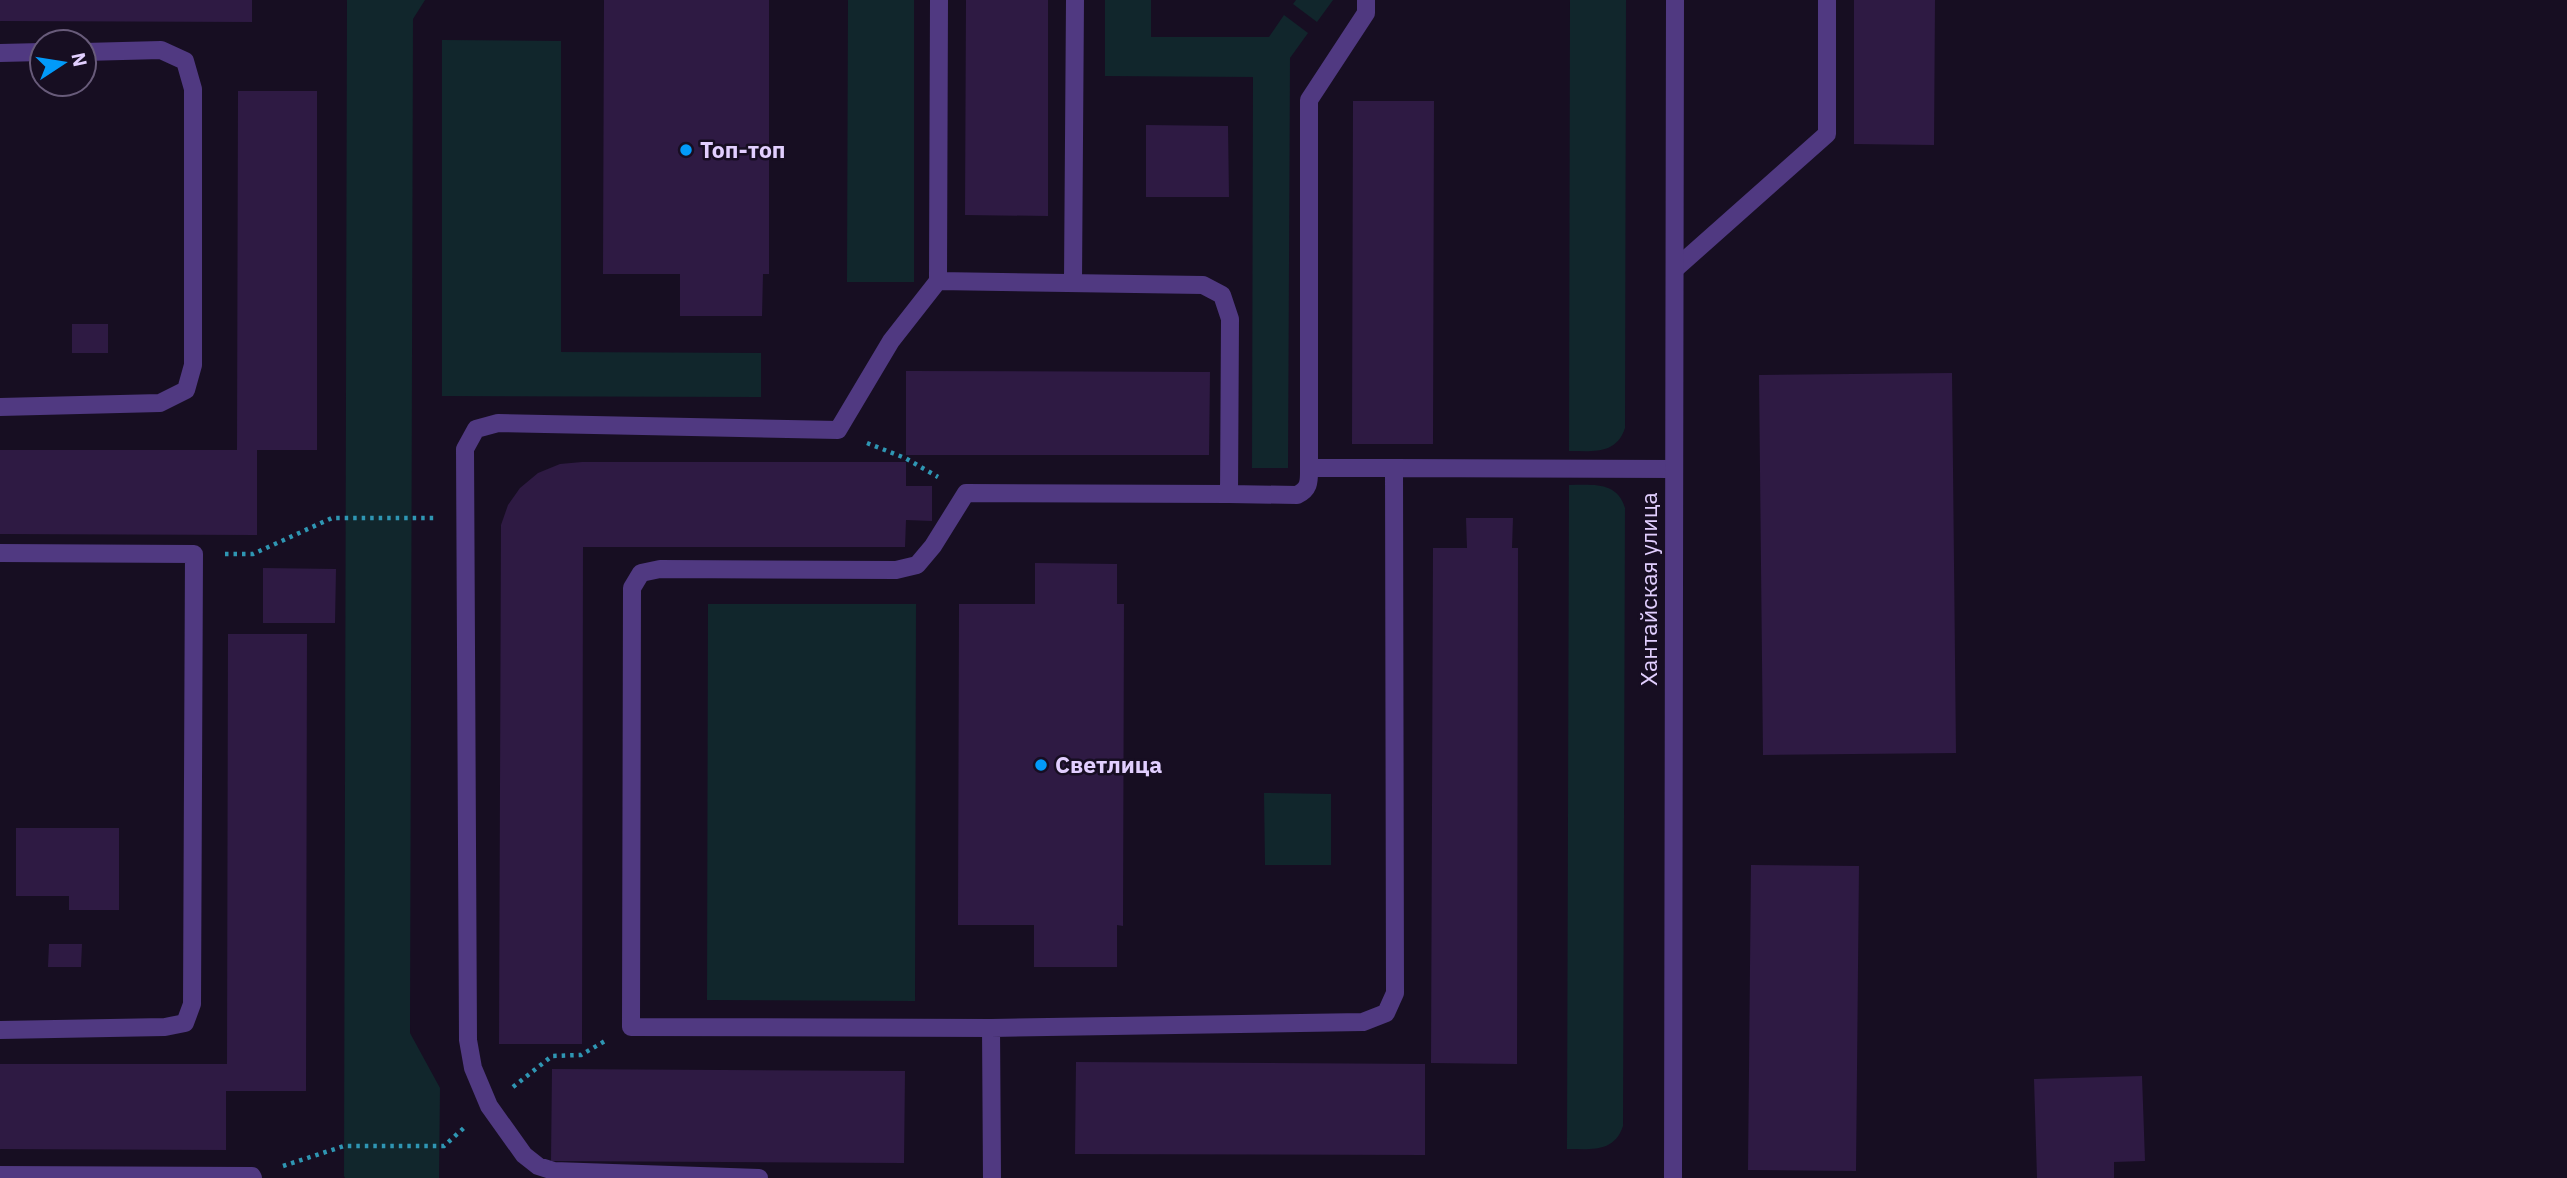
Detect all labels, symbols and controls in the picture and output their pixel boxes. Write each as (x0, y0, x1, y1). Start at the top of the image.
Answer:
north arrow (28, 28, 98, 98)
text: N (66, 50, 93, 69)
place label: Топ-топ (700, 134, 786, 164)
marker: Топ-топ (678, 142, 694, 158)
street label: Хантайская улица (1633, 492, 1663, 686)
place label: Светлица (1055, 749, 1162, 779)
marker: Светлица (1033, 757, 1049, 773)

